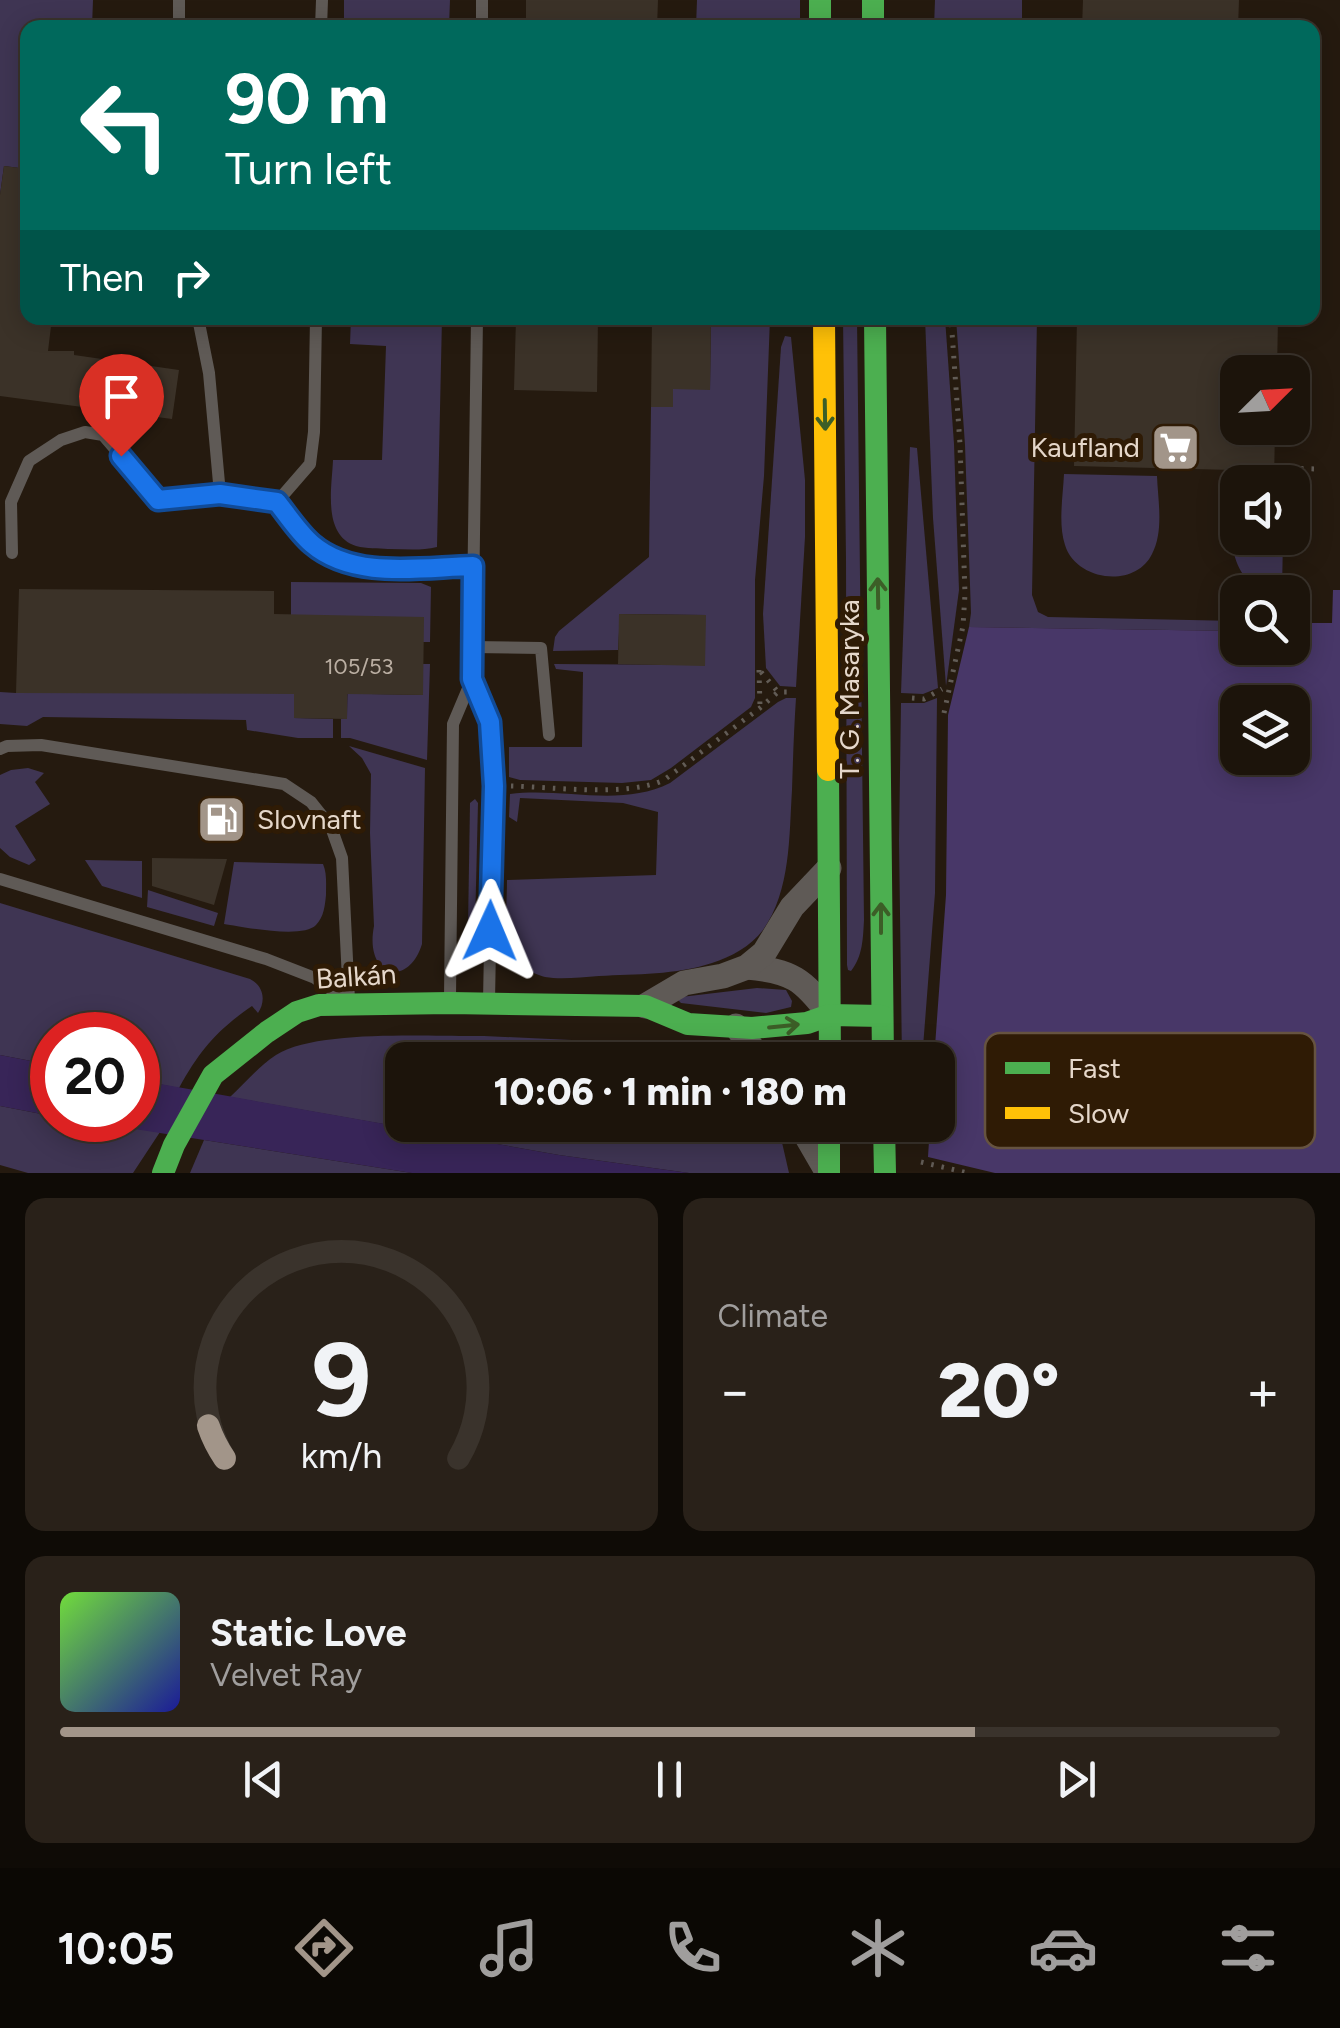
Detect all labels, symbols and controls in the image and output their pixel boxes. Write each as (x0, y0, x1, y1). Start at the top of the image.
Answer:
text: 90 m (225, 56, 389, 141)
icon: left (60, 60, 190, 190)
text: Turn left (225, 141, 392, 195)
icon: right (164, 250, 219, 305)
text: Then (60, 255, 144, 301)
pin (79, 354, 164, 457)
north arrow (1220, 355, 1310, 445)
map controls (1220, 355, 1310, 775)
icon: arrive (94, 369, 149, 424)
one-way arrow (816, 398, 834, 430)
supermarket icon: Kaufland (1149, 421, 1201, 473)
place label: Kaufland (1030, 430, 1140, 464)
button: sound (1220, 465, 1310, 555)
button: search (1220, 575, 1310, 665)
one-way arrow (868, 578, 888, 610)
street label: T. G. Masaryka (832, 599, 866, 779)
house number: 105/53 (324, 653, 394, 680)
button: layers (1220, 685, 1310, 775)
fuel station icon: Slovnaft (196, 793, 248, 845)
place label: Slovnaft (257, 802, 362, 836)
position arrow (438, 879, 542, 983)
one-way arrow (872, 903, 890, 936)
street label: Balkán (315, 956, 397, 996)
speed limit sign: 20 (30, 1012, 160, 1142)
one-way arrow (767, 1016, 799, 1035)
legend (985, 1033, 1315, 1148)
text: Fast (1068, 1051, 1121, 1085)
text: 10:06 · 1 min · 180 m (493, 1069, 847, 1115)
text: Slow (1068, 1096, 1129, 1130)
text: Climate (718, 1297, 828, 1335)
text: 9 (311, 1317, 371, 1442)
text: 20° (938, 1346, 1060, 1436)
text: − (718, 1358, 752, 1424)
text: + (1246, 1358, 1280, 1424)
text: km/h (300, 1434, 382, 1477)
text: Static Love (210, 1610, 407, 1656)
text: Velvet Ray (210, 1656, 362, 1694)
icon: previous (236, 1752, 291, 1807)
icon: pause (642, 1752, 697, 1807)
icon: next (1049, 1752, 1104, 1807)
icon: directions (289, 1913, 359, 1983)
icon: music (474, 1913, 544, 1983)
icon: phone (658, 1913, 728, 1983)
icon: climate (843, 1913, 913, 1983)
icon: car (1028, 1913, 1098, 1983)
icon: filters (1213, 1913, 1283, 1983)
text: 10:05 (57, 1921, 174, 1975)

